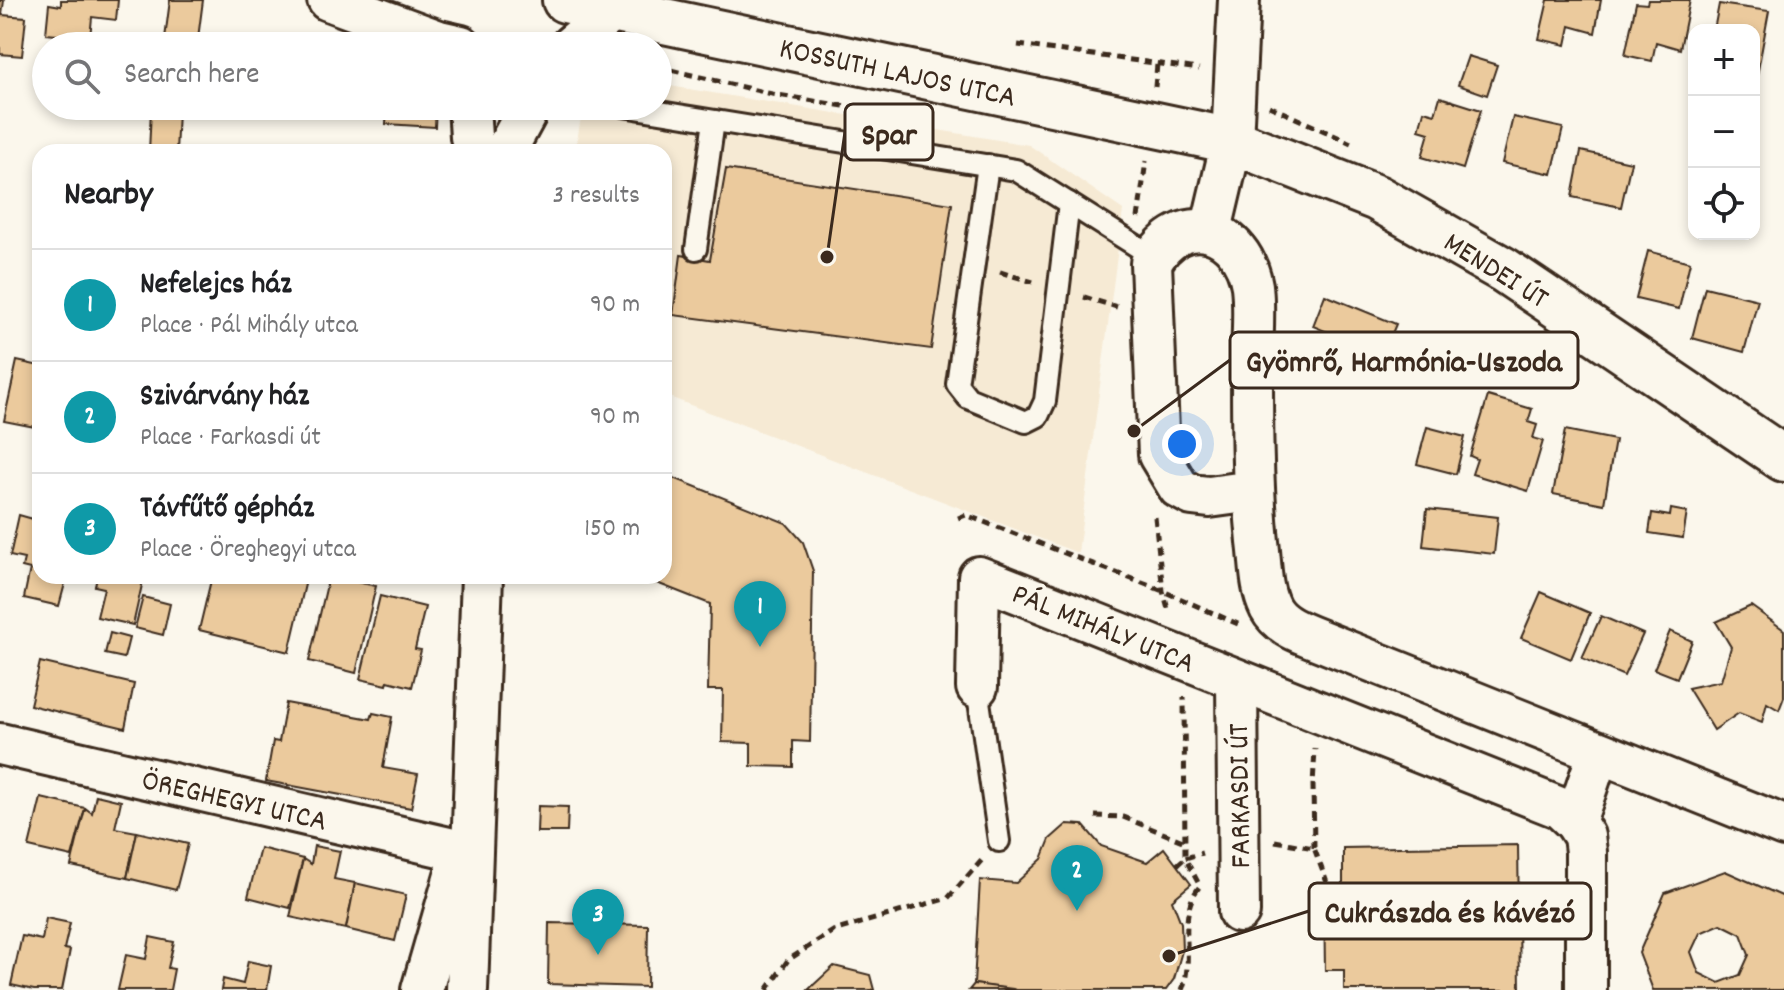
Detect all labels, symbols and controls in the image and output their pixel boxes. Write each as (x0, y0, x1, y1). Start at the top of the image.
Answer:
map controls (1688, 24, 1760, 240)
button: + (1688, 24, 1760, 96)
street label: KOSSUTH LAJOS UTCA (775, 29, 1019, 121)
search box (32, 32, 672, 120)
icon: search (60, 54, 104, 98)
text: Search here (124, 55, 260, 98)
button: − (1688, 96, 1760, 168)
callout: Spar (845, 104, 933, 160)
text: Spar (861, 115, 918, 161)
button: locate (1688, 168, 1760, 240)
text: Nearby (64, 172, 153, 221)
text: 3 results (553, 178, 640, 215)
street label: MENDEI ÚT (1434, 224, 1556, 322)
text: Nefelejcs ház (140, 265, 292, 308)
text: 1 (87, 287, 93, 324)
text: 90 m (590, 287, 640, 324)
text: Place · Pál Mihály utca (140, 308, 358, 345)
callout: Gyömrő, Harmónia-Uszoda (1230, 332, 1578, 388)
text: Gyömrő, Harmónia-Uszoda (1246, 342, 1563, 388)
text: Szivárvány ház (140, 377, 309, 420)
text: 2 (84, 399, 96, 436)
text: 90 m (590, 399, 640, 436)
text: Place · Farkasdi út (140, 420, 321, 457)
your location (1162, 424, 1202, 464)
text: Távfűtő gépház (140, 489, 314, 532)
text: 3 (84, 511, 96, 548)
text: 150 m (584, 511, 640, 548)
text: Place · Öreghegyi utca (140, 532, 356, 569)
street label: PÁL MIHÁLY UTCA (1004, 575, 1200, 687)
pin: 1 (734, 581, 786, 647)
street label: FARKASDI ÚT (1220, 723, 1265, 869)
street label: ÖREGHEGYI UTCA (137, 761, 331, 846)
pin: 2 (1051, 845, 1103, 911)
callout: Cukrászda és kávézó (1309, 883, 1591, 939)
pin: 3 (572, 889, 624, 955)
text: Cukrászda és kávézó (1325, 893, 1575, 939)

